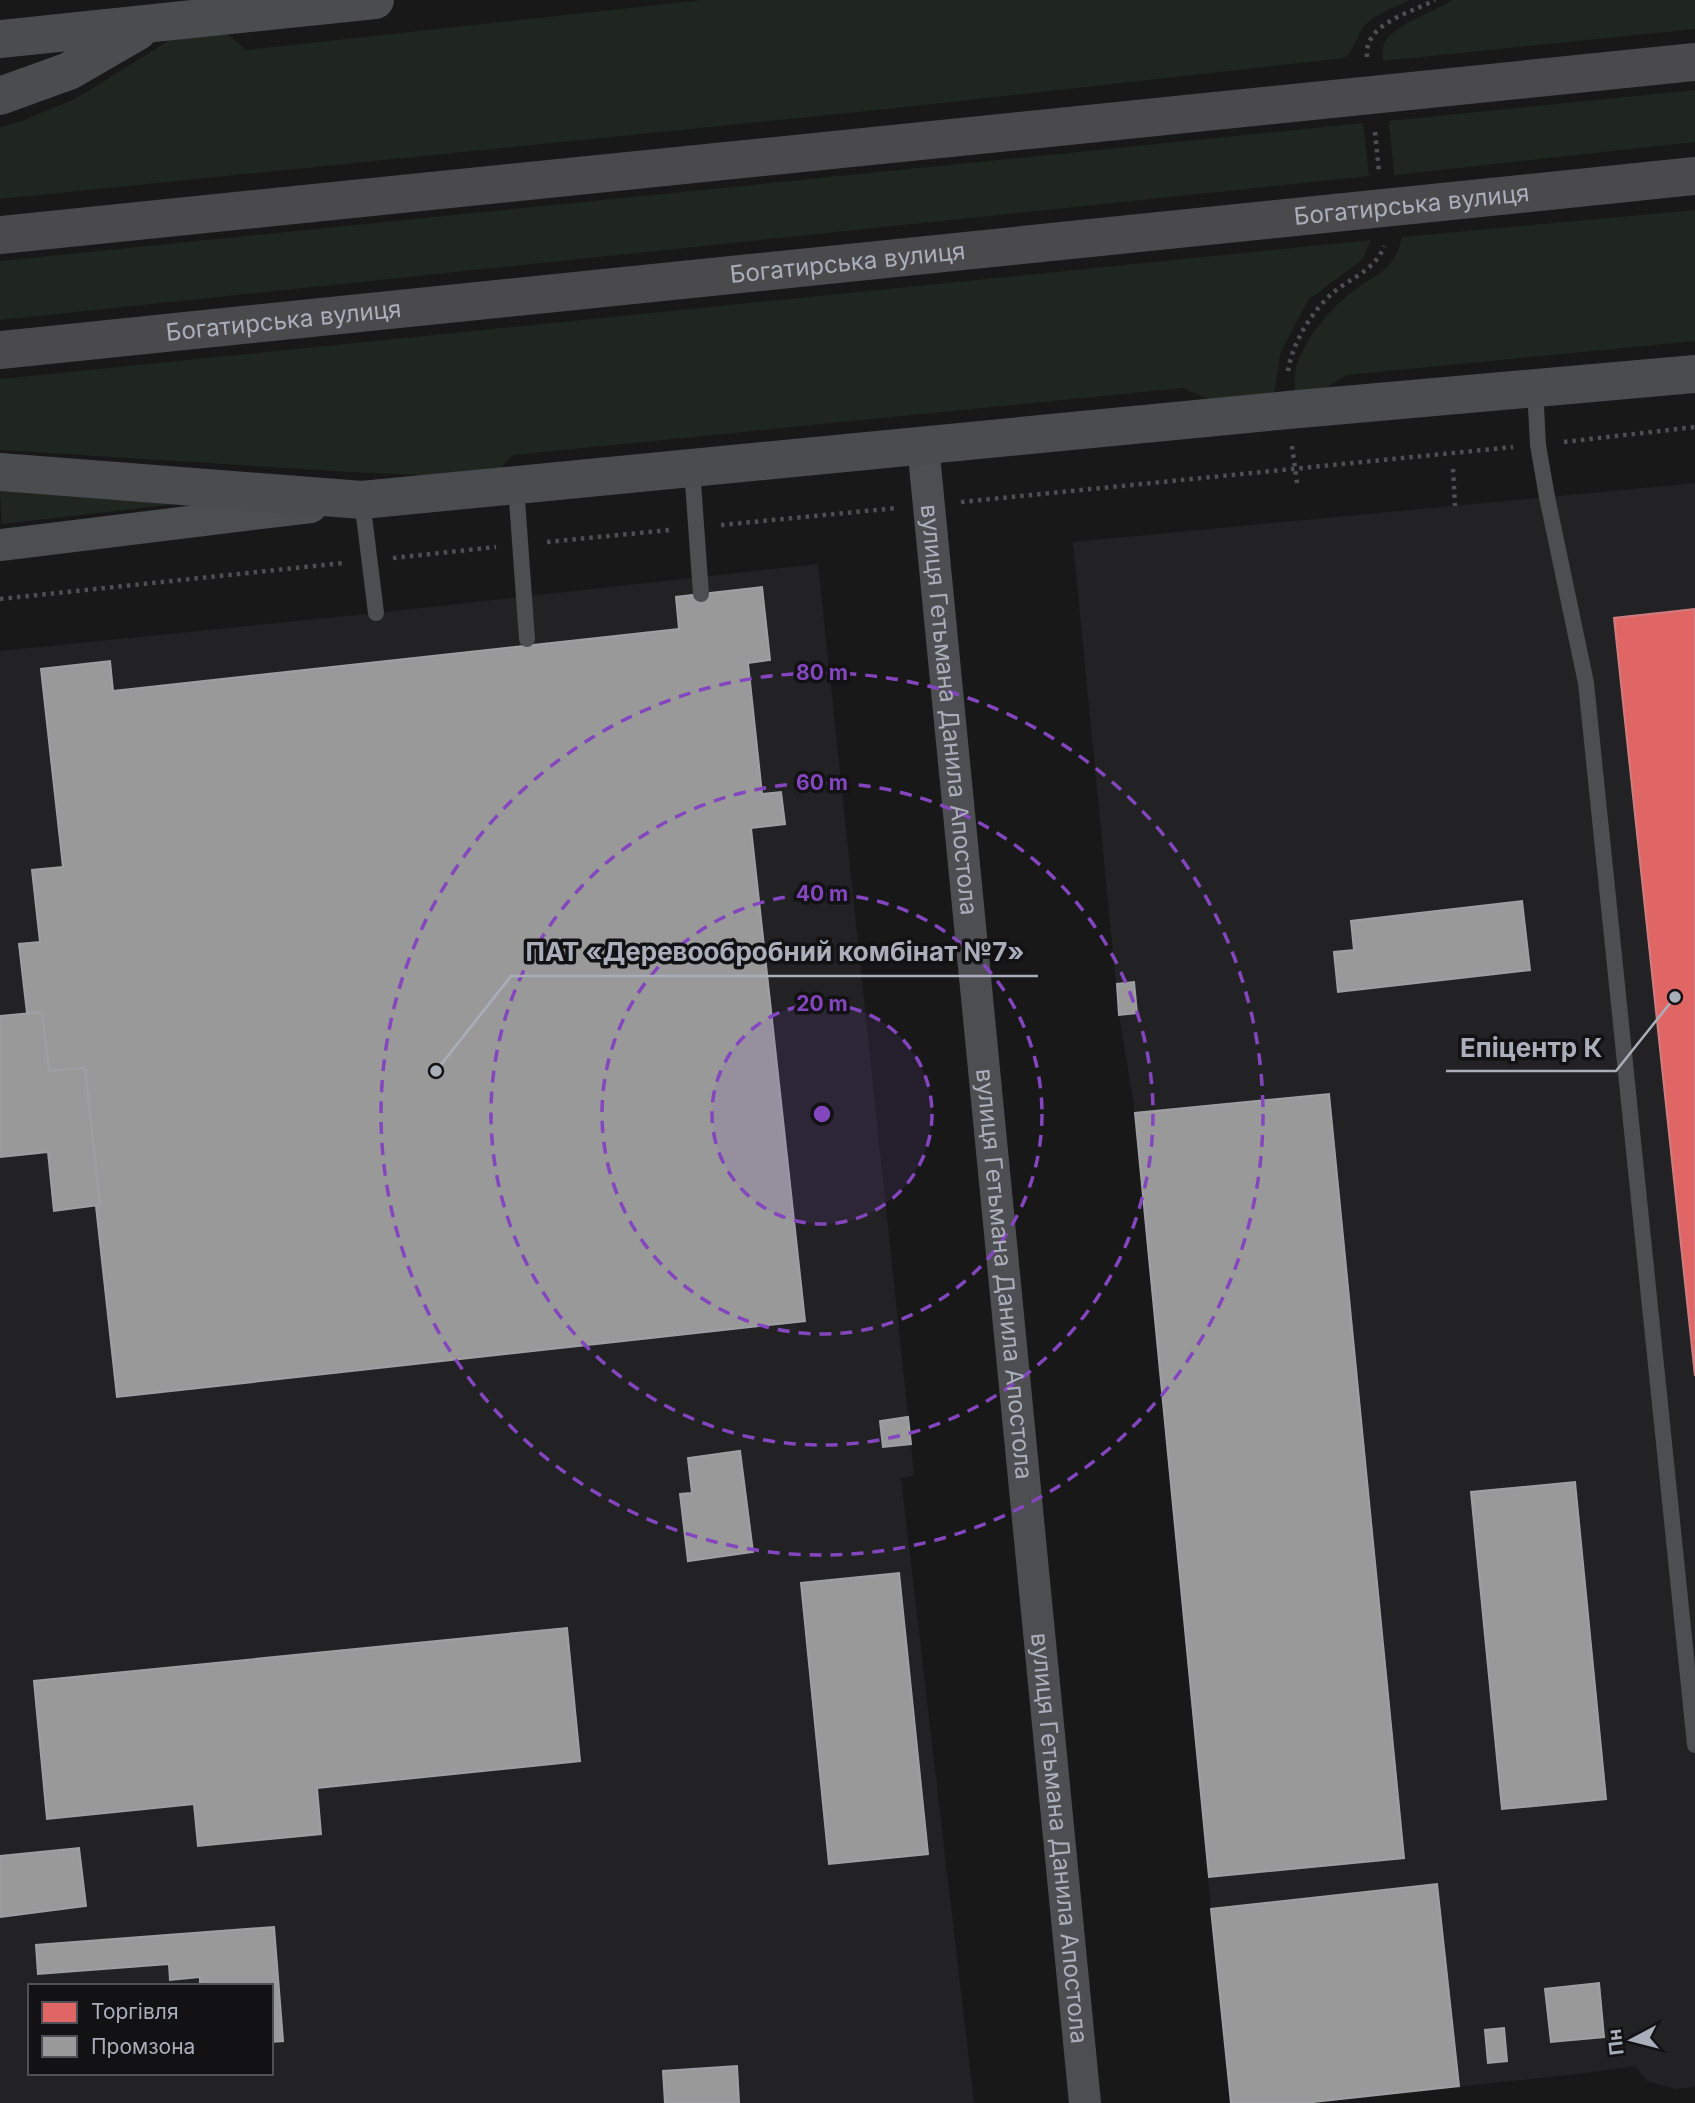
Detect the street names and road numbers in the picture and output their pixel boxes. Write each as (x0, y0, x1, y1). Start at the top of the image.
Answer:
street label: Богатирська вулиця (1292, 178, 1531, 231)
street label: Богатирська вулиця (728, 236, 967, 289)
street label: Богатирська вулиця (164, 294, 402, 347)
street label: вулиця Гетьмана Данила Апостола (915, 503, 984, 916)
street label: вулиця Гетьмана Данила Апостола (970, 1067, 1039, 1481)
street label: вулиця Гетьмана Данила Апостола (1025, 1632, 1094, 2045)

